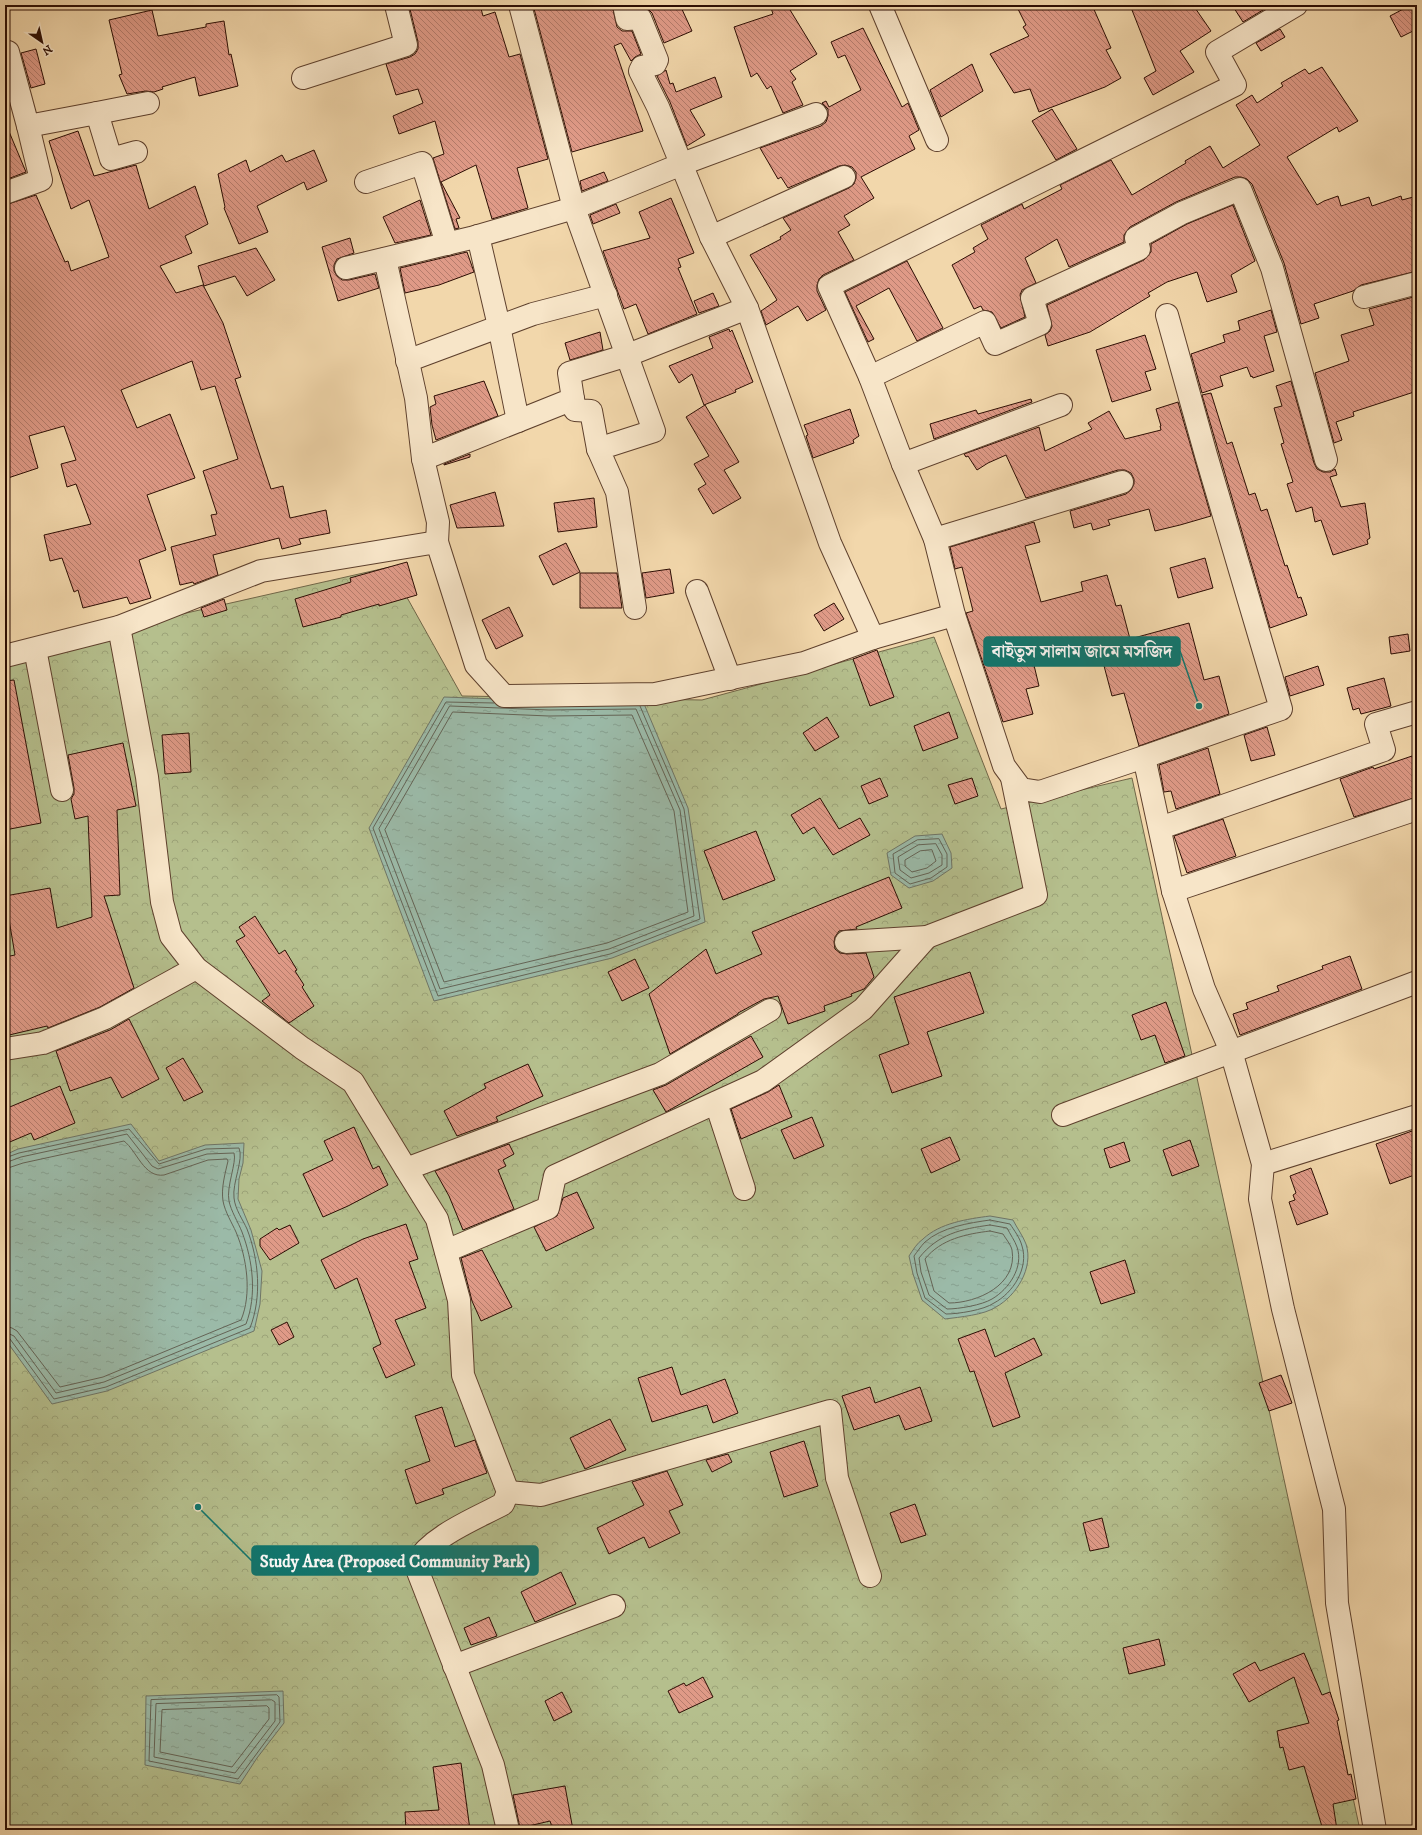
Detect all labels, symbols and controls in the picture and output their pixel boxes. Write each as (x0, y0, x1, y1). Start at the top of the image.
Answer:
north arrow (22, 22, 62, 62)
text: N (39, 41, 55, 58)
callout: বাইতুস সালাম জামে মসজিদ (984, 637, 1180, 666)
text: বাইতুস সালাম জামে মসজিদ (991, 640, 1173, 663)
callout: Study Area (Proposed Community Park) (252, 1546, 538, 1575)
text: Study Area (Proposed Community Park) (260, 1551, 530, 1573)

